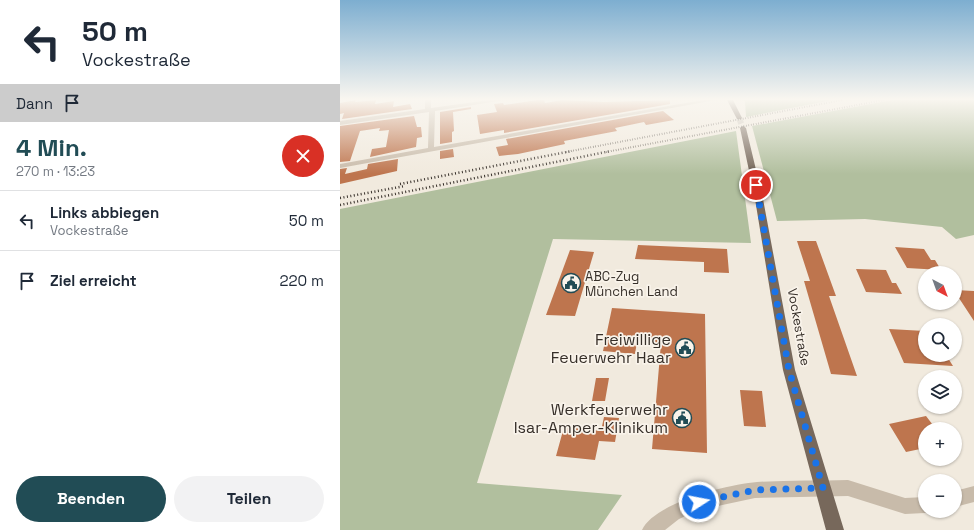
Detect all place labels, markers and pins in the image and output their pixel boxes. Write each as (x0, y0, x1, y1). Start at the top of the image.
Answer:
pin (739, 168, 773, 202)
place label: ABC-Zug München Land (585, 268, 678, 300)
public building icon: ABC-Zug München Land (560, 272, 582, 294)
place label: Freiwillige Feuerwehr Haar (551, 329, 671, 368)
public building icon: Freiwillige Feuerwehr Haar (674, 337, 696, 359)
place label: Werkfeuerwehr Isar-Amper-Klinikum (514, 399, 668, 438)
public building icon: Werkfeuerwehr Isar-Amper-Klinikum (671, 407, 693, 429)

